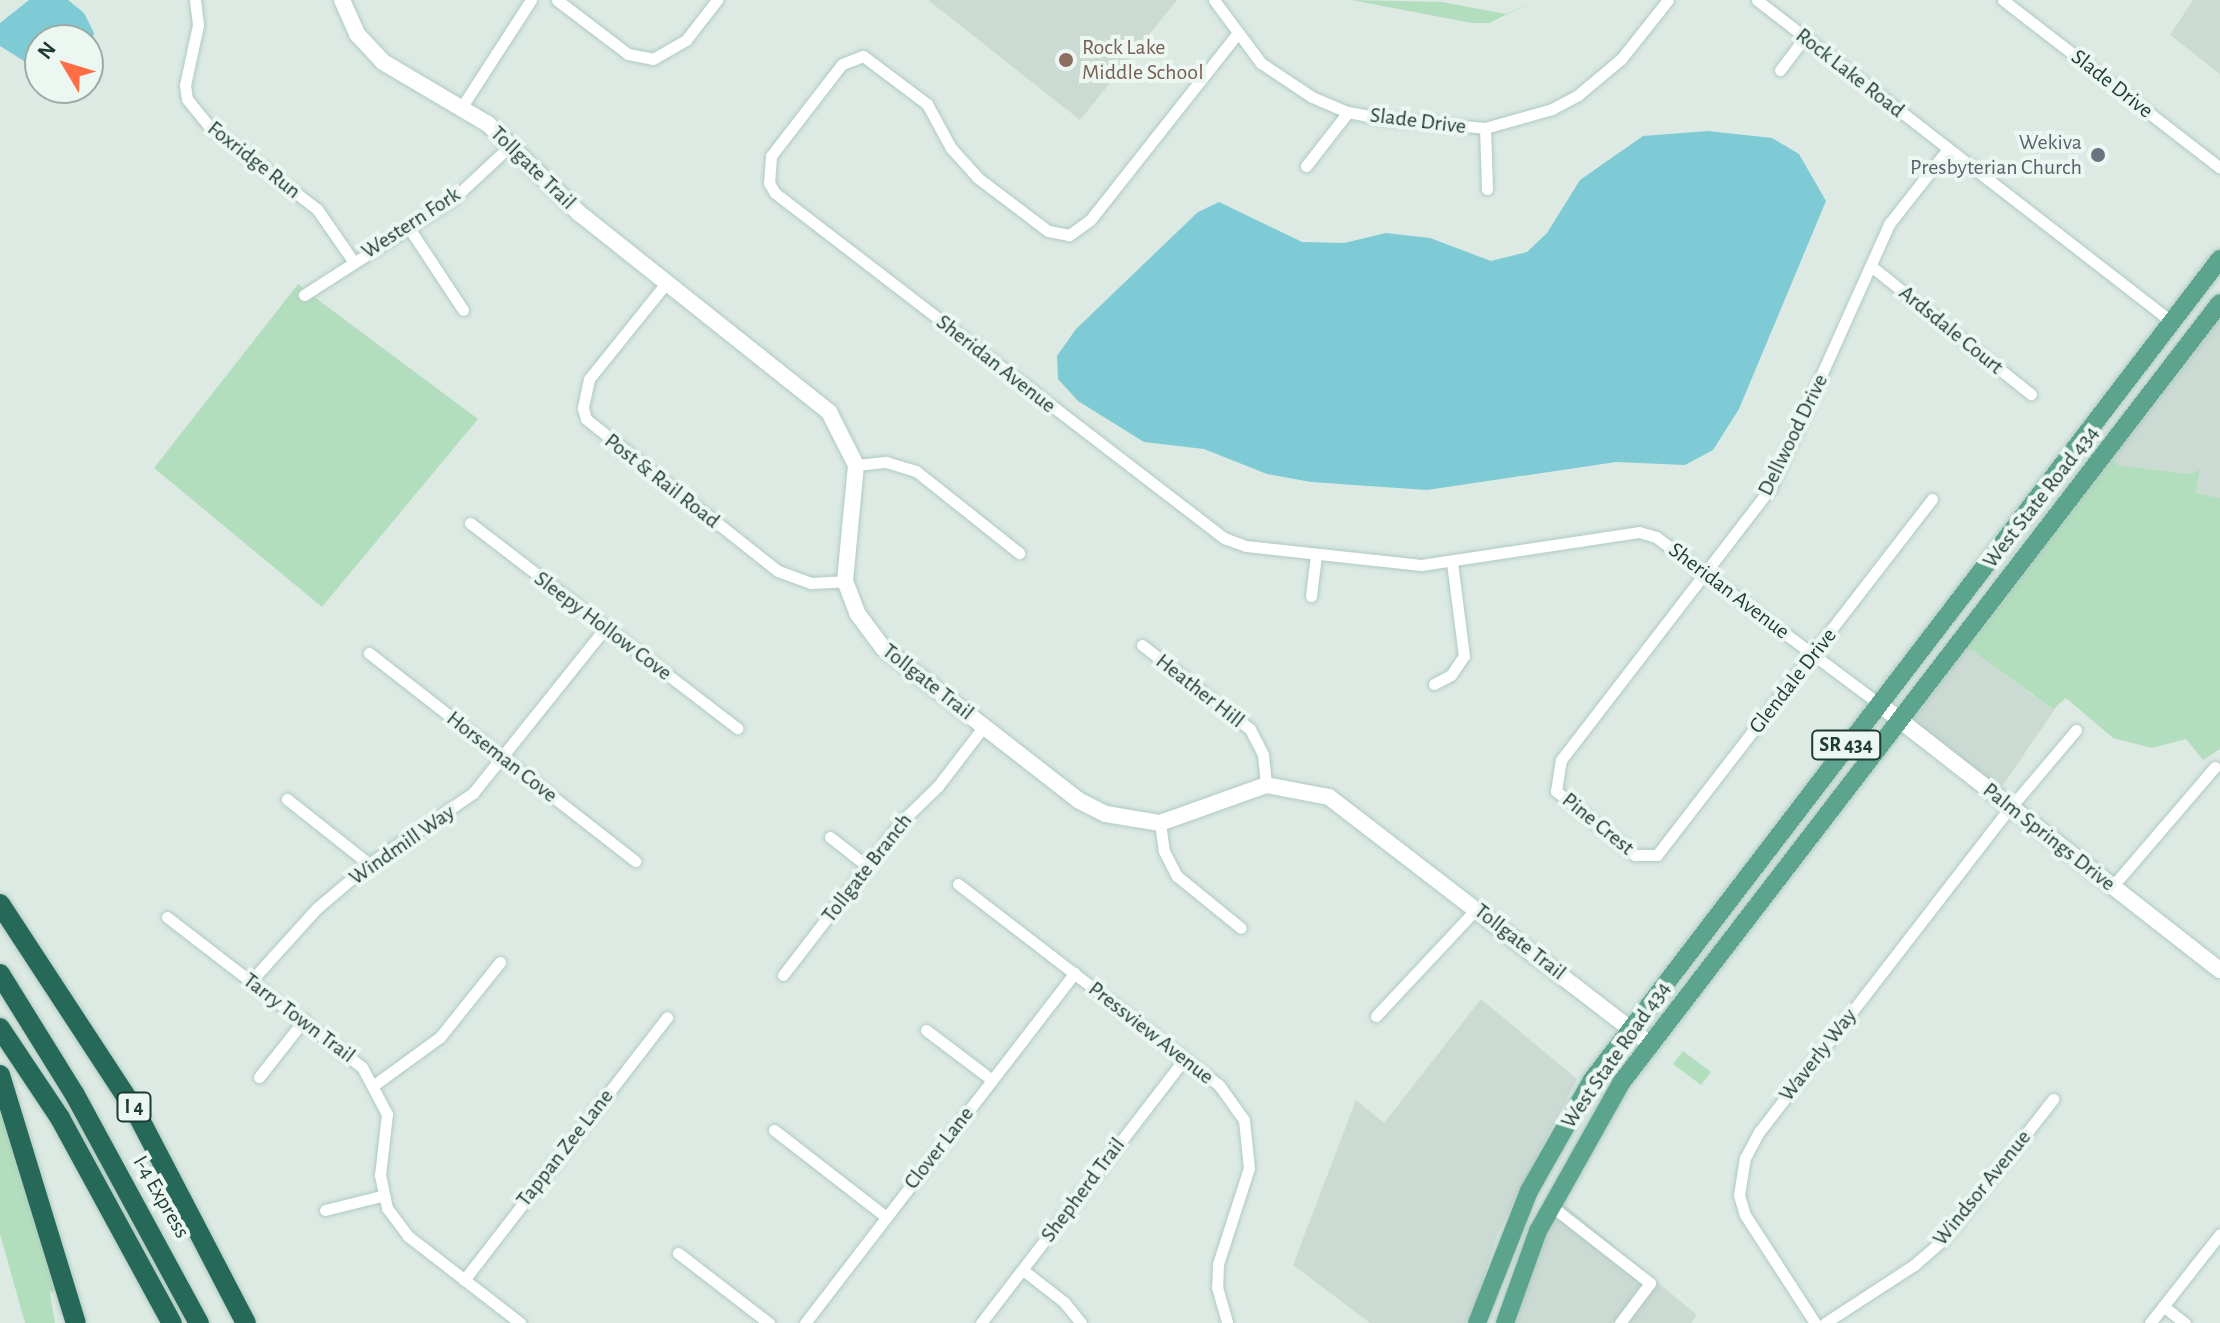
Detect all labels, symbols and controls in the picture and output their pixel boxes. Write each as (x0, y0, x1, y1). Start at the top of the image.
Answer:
street label: Rock Lake Road (1790, 22, 1910, 124)
north arrow (24, 24, 104, 104)
place label: Rock Lake Middle School (1082, 34, 1204, 86)
text: N (33, 38, 60, 63)
street label: Slade Drive (2066, 44, 2158, 124)
marker: Rock Lake Middle School (1057, 51, 1075, 69)
street label: Slade Drive (1368, 102, 1468, 140)
street label: Foxridge Run (202, 115, 306, 205)
street label: Tollgate Trail (485, 121, 581, 215)
place label: Wekiva Presbyterian Church (1910, 129, 2082, 180)
marker: Wekiva Presbyterian Church (2089, 146, 2107, 164)
street label: Western Fork (357, 181, 465, 265)
street label: Ardsdale Court (1893, 280, 2009, 380)
street label: Sheridan Avenue (931, 309, 1061, 419)
street label: Dellwood Drive (1752, 370, 1834, 500)
street label: West State Road 434 (1977, 421, 2105, 573)
street label: Post & Rail Road (599, 428, 725, 534)
street label: Sheridan Avenue (1663, 537, 1795, 645)
street label: Sleepy Hollow Cove (529, 566, 677, 686)
street label: Glendale Drive (1744, 623, 1842, 739)
street label: Tollgate Trail (877, 638, 979, 726)
street label: Heather Hill (1150, 648, 1250, 734)
street label: Horseman Cove (441, 705, 563, 809)
road number: SR 434 (1810, 729, 1882, 761)
street label: Palm Springs Drive (1977, 777, 2121, 897)
street label: Pine Crest (1557, 787, 1639, 861)
street label: Windmill Way (344, 799, 460, 891)
street label: Tollgate Branch (816, 808, 918, 928)
street label: Tollgate Trail (1469, 898, 1571, 986)
street label: Tarry Town Trail (238, 967, 360, 1069)
street label: Pressview Avenue (1083, 976, 1219, 1090)
street label: West State Road 434 (1555, 976, 1677, 1134)
street label: Waverly Way (1773, 1003, 1863, 1107)
street label: Tappan Zee Lane (511, 1084, 619, 1212)
road number: I 4 (116, 1091, 152, 1123)
street label: Clover Lane (898, 1101, 980, 1195)
street label: Windsor Avenue (1927, 1125, 2037, 1251)
street label: Shepherd Trail (1035, 1133, 1131, 1247)
street label: I-4 Express (127, 1151, 195, 1243)

